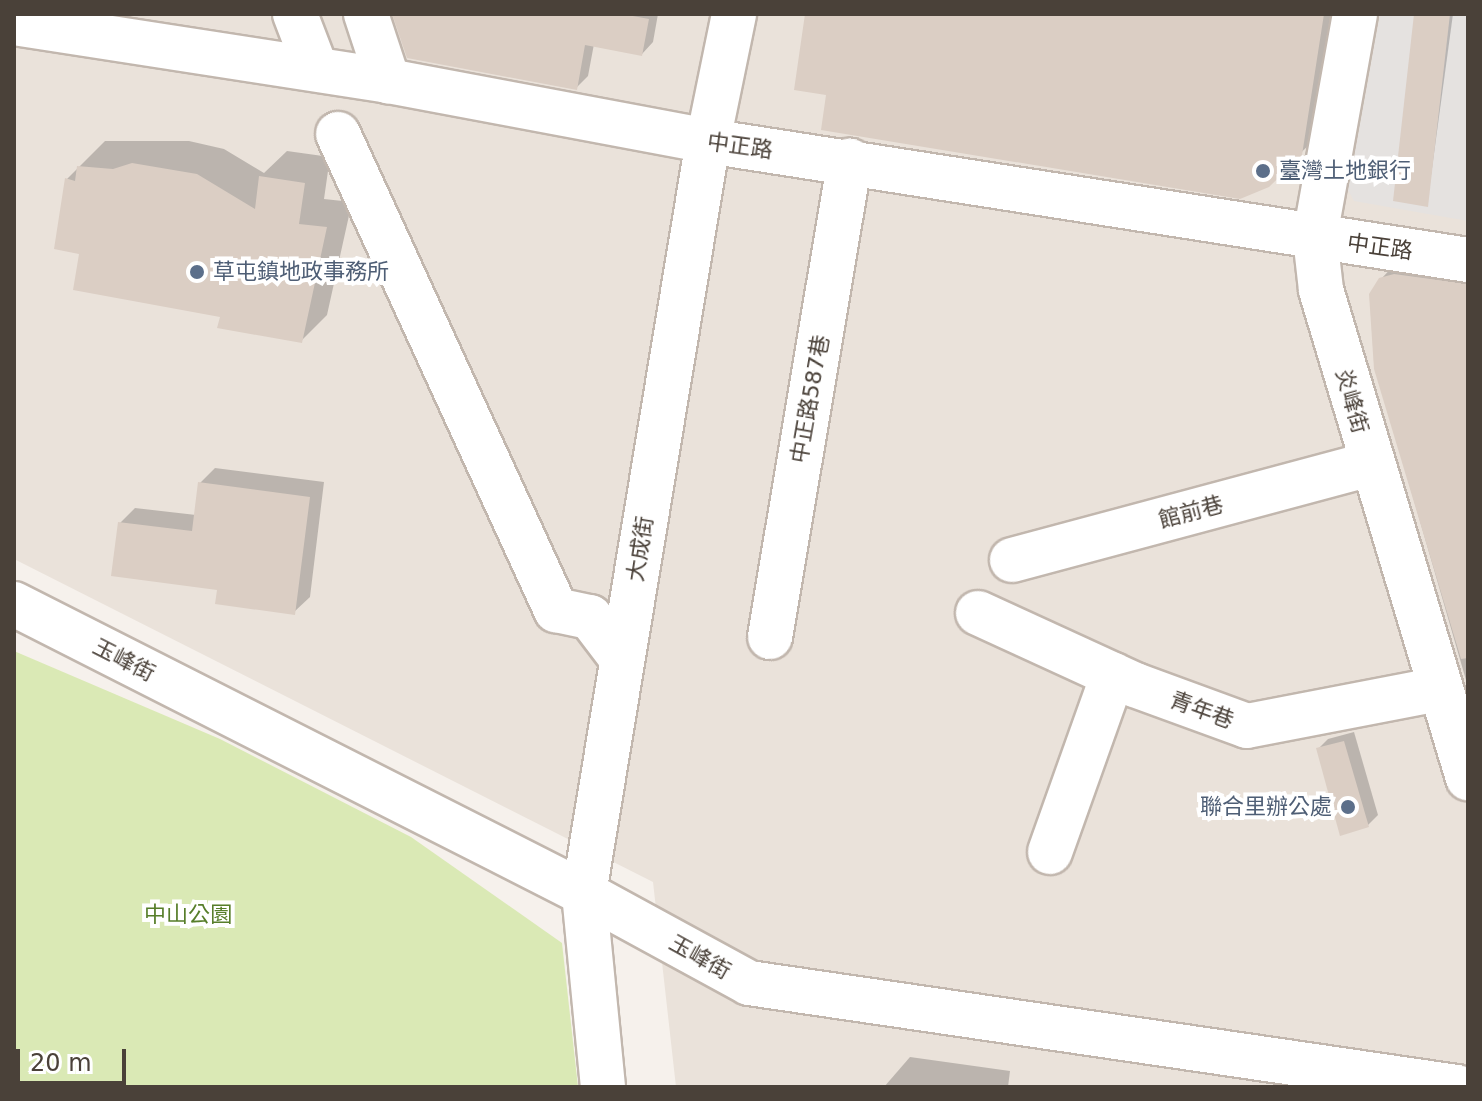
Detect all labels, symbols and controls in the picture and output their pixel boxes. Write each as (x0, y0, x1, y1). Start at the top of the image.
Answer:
street label: 中正路 (705, 128, 775, 164)
place label: 臺灣土地銀行 (1279, 158, 1411, 184)
marker: 臺灣土地銀行 (1254, 162, 1272, 180)
street label: 中正路 (1345, 229, 1415, 265)
place label: 草屯鎮地政事務所 (213, 259, 389, 285)
marker: 草屯鎮地政事務所 (188, 263, 206, 281)
street label: 中正路587巷 (786, 333, 834, 465)
street label: 炎峰街 (1330, 366, 1374, 436)
street label: 館前巷 (1156, 491, 1226, 533)
street label: 大成街 (622, 514, 658, 584)
street label: 玉峰街 (89, 633, 159, 687)
street label: 青年巷 (1166, 686, 1238, 734)
place label: 聯合里辦公處 (1200, 794, 1332, 820)
marker: 聯合里辦公處 (1339, 798, 1357, 816)
park label: 中山公園 (144, 902, 232, 928)
street label: 玉峰街 (665, 929, 735, 985)
scale bar (20, 1033, 130, 1083)
text: 20 m (30, 1049, 92, 1077)

